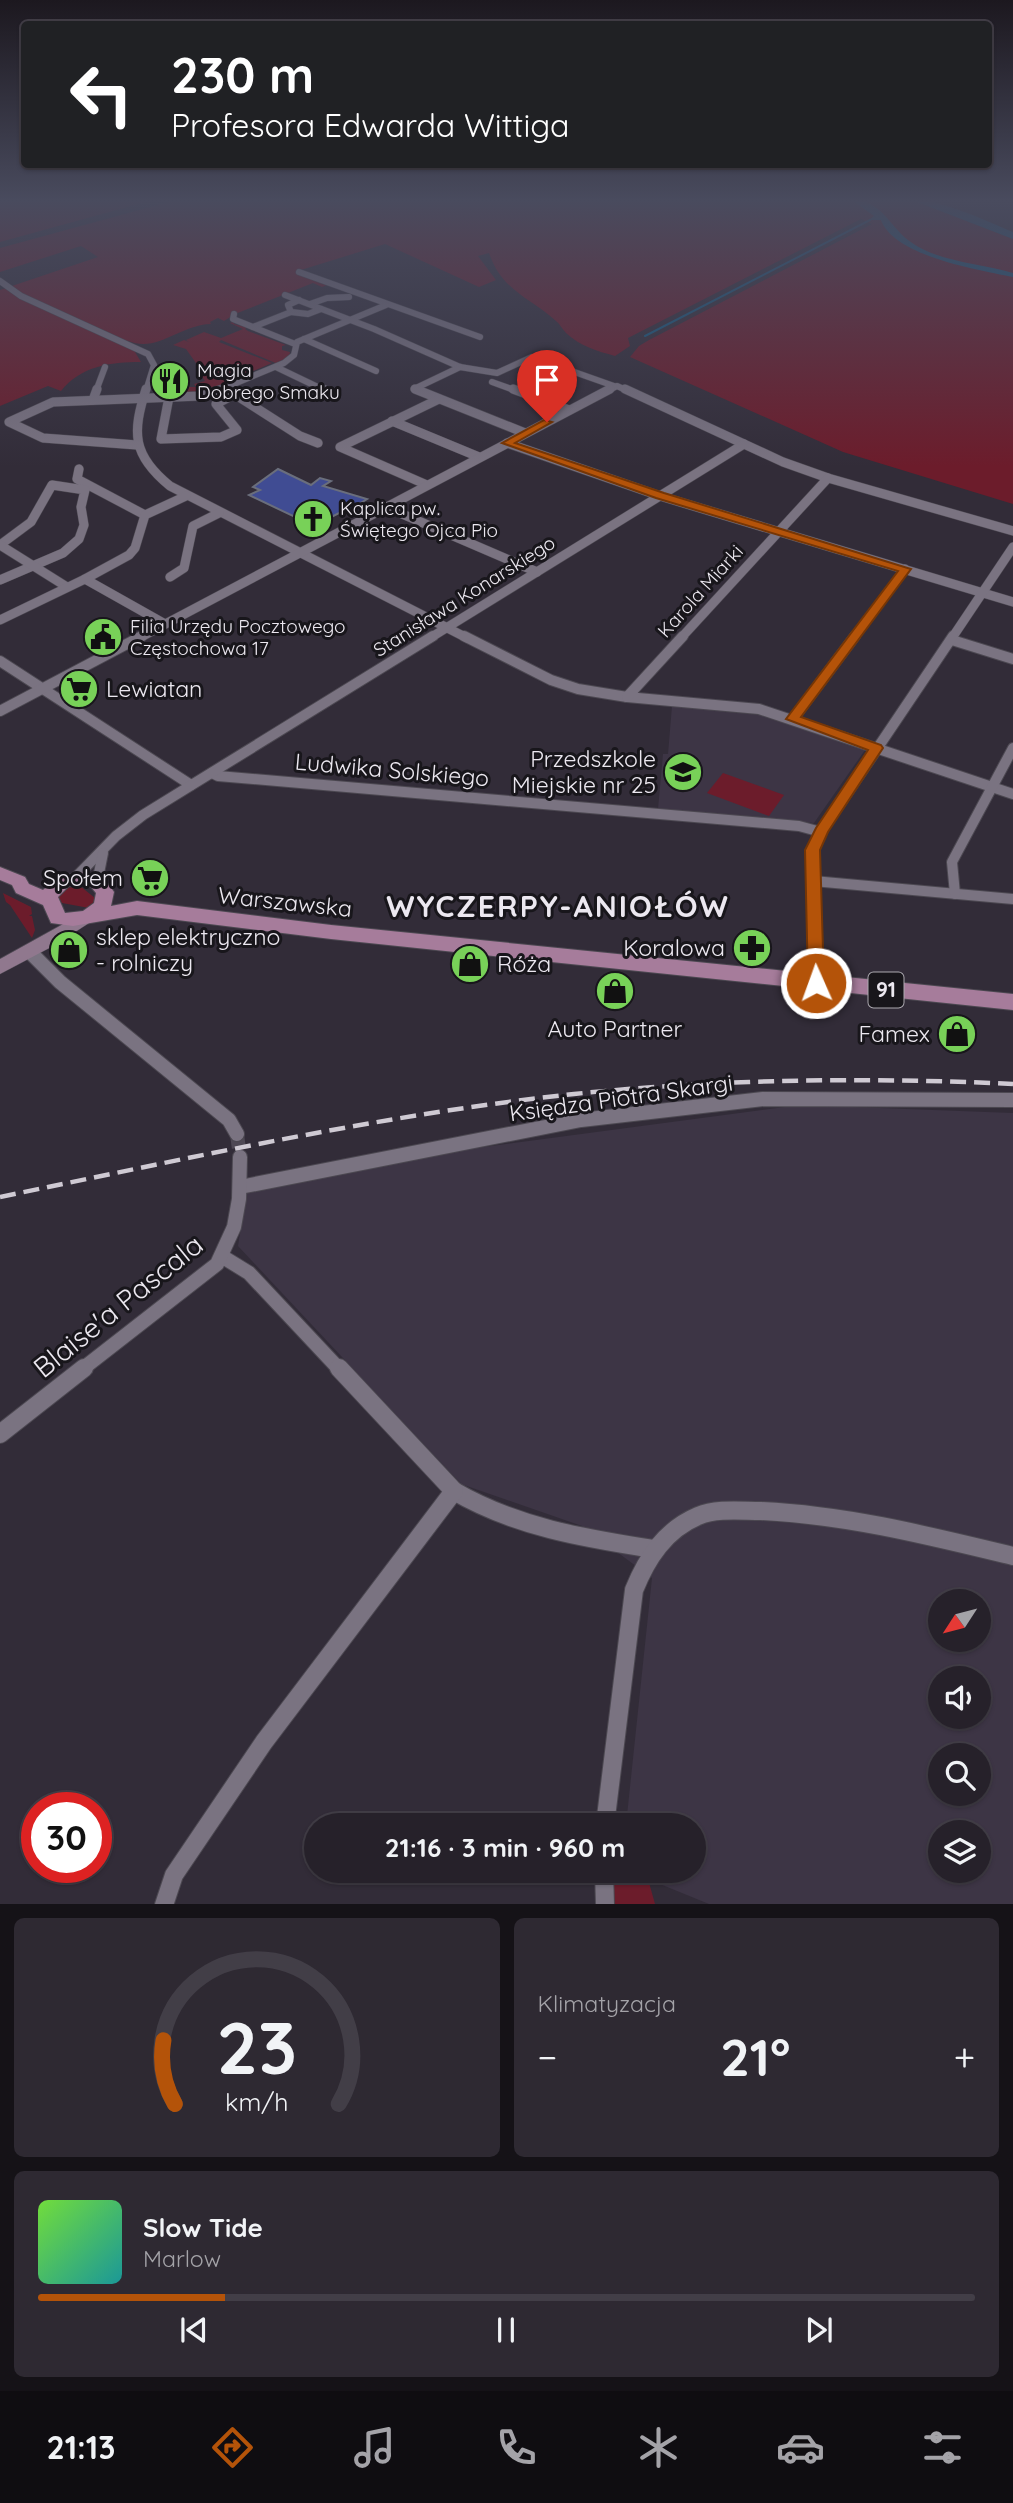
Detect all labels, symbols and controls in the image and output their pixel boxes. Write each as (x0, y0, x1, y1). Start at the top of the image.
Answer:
text: 230 m (171, 44, 314, 105)
icon: left (56, 49, 147, 140)
text: Profesora Edwarda Wittiga (171, 105, 569, 145)
pin (517, 350, 577, 422)
place label: Magia Dobrego Smaku (197, 358, 340, 404)
restaurant icon: Magia Dobrego Smaku (149, 360, 191, 402)
icon: arrive (528, 361, 566, 399)
place label: Kaplica pw. Świętego Ojca Pio (340, 496, 498, 542)
church icon: Kaplica pw. Świętego Ojca Pio (292, 498, 334, 540)
street label: Stanisława Konarskiego (369, 530, 559, 662)
street label: Karola Miarki (652, 540, 748, 642)
place label: Filia Urzędu Pocztowego Częstochowa 17 (130, 614, 346, 660)
public building icon: Filia Urzędu Pocztowego Częstochowa 17 (82, 616, 124, 658)
supermarket icon: Lewiatan (58, 668, 100, 710)
place label: Lewiatan (106, 674, 202, 703)
place label: Przedszkole Miejskie nr 25 (512, 744, 656, 799)
street label: Ludwika Solskiego (294, 747, 490, 792)
school or university icon: Przedszkole Miejskie nr 25 (662, 751, 704, 793)
supermarket icon: Społem (129, 857, 171, 899)
place label: Społem (43, 863, 123, 892)
street label: Warszawska (217, 880, 353, 923)
district label: WYCZERPY-ANIOŁÓW (386, 887, 730, 925)
place label: sklep elektryczno - rolniczy (96, 922, 280, 977)
pharmacy icon: Koralowa (731, 927, 773, 969)
shop icon: sklep elektryczno - rolniczy (48, 929, 90, 971)
place label: Koralowa (623, 933, 725, 962)
shop icon: Róża (449, 943, 491, 985)
position arrow (779, 946, 853, 1020)
place label: Róża (497, 949, 551, 978)
shop icon: Auto Partner (594, 970, 636, 1012)
road number: 91 (868, 972, 903, 1007)
shop icon: Famex (936, 1013, 978, 1055)
place label: Auto Partner (548, 1014, 683, 1043)
place label: Famex (859, 1019, 930, 1048)
street label: Księdza Piotra Skargi (507, 1067, 735, 1128)
street label: Blaise'a Pascala (26, 1227, 210, 1385)
north arrow (928, 1589, 990, 1652)
map controls (928, 1589, 991, 1883)
button: sound (928, 1666, 991, 1729)
button: search (928, 1743, 991, 1806)
speed limit sign: 30 (21, 1792, 112, 1883)
button: layers (928, 1820, 991, 1883)
text: 21:16 · 3 min · 960 m (385, 1831, 625, 1864)
text: Klimatyzacja (538, 1989, 676, 2018)
text: 23 (216, 2001, 297, 2092)
text: 21° (720, 2024, 791, 2089)
text: − (538, 2033, 557, 2081)
text: + (954, 2033, 975, 2081)
text: km/h (225, 2085, 288, 2116)
text: Slow Tide (143, 2211, 263, 2244)
text: Marlow (143, 2244, 221, 2273)
icon: previous (175, 2311, 213, 2349)
icon: pause (487, 2311, 525, 2349)
icon: next (800, 2311, 838, 2349)
icon: directions (208, 2423, 257, 2472)
icon: music (350, 2423, 399, 2472)
icon: phone (492, 2423, 541, 2472)
icon: climate (634, 2423, 683, 2472)
icon: car (776, 2423, 825, 2472)
icon: filters (918, 2423, 967, 2472)
text: 21:13 (46, 2427, 115, 2467)

